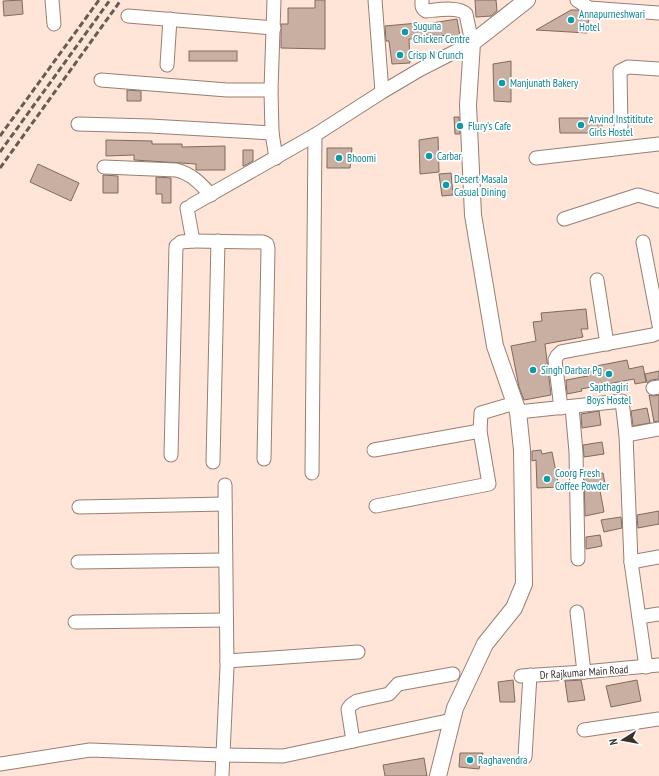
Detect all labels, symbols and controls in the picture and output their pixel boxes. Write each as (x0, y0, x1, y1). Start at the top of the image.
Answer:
place label: Annapurneshwari Hotel (579, 7, 645, 34)
marker: Annapurneshwari Hotel (566, 15, 576, 25)
place label: Suguna Chicken Centre (413, 19, 470, 46)
marker: Suguna Chicken Centre (400, 27, 410, 37)
place label: Crisp N Crunch (408, 48, 464, 62)
marker: Crisp N Crunch (395, 50, 405, 60)
place label: Manjunath Bakery (510, 76, 579, 90)
marker: Manjunath Bakery (497, 78, 507, 88)
place label: Arvind Instititute Girls Hostel (589, 112, 653, 139)
place label: Flury's Cafe (468, 119, 512, 133)
marker: Arvind Instititute Girls Hostel (576, 120, 586, 130)
marker: Flury's Cafe (455, 121, 465, 131)
place label: Carbar (437, 149, 462, 163)
place label: Bhoomi (347, 151, 376, 165)
marker: Carbar (424, 151, 434, 161)
marker: Bhoomi (334, 153, 344, 163)
place label: Desert Masala Casual Dining (454, 172, 508, 199)
marker: Desert Masala Casual Dining (441, 180, 451, 190)
place label: Singh Darbar Pg (541, 363, 602, 377)
marker: Singh Darbar Pg (528, 365, 538, 375)
marker: Sapthagiri Boys Hostel (604, 369, 614, 379)
place label: Sapthagiri Boys Hostel (587, 380, 632, 407)
place label: Coorg Fresh Coffee Powder (555, 466, 609, 493)
marker: Coorg Fresh Coffee Powder (542, 474, 552, 484)
street label: Dr Rajkumar Main Road (539, 662, 629, 682)
north arrow (603, 720, 643, 760)
text: N (606, 738, 621, 746)
place label: Raghavendra (478, 753, 528, 767)
marker: Raghavendra (465, 755, 475, 765)

